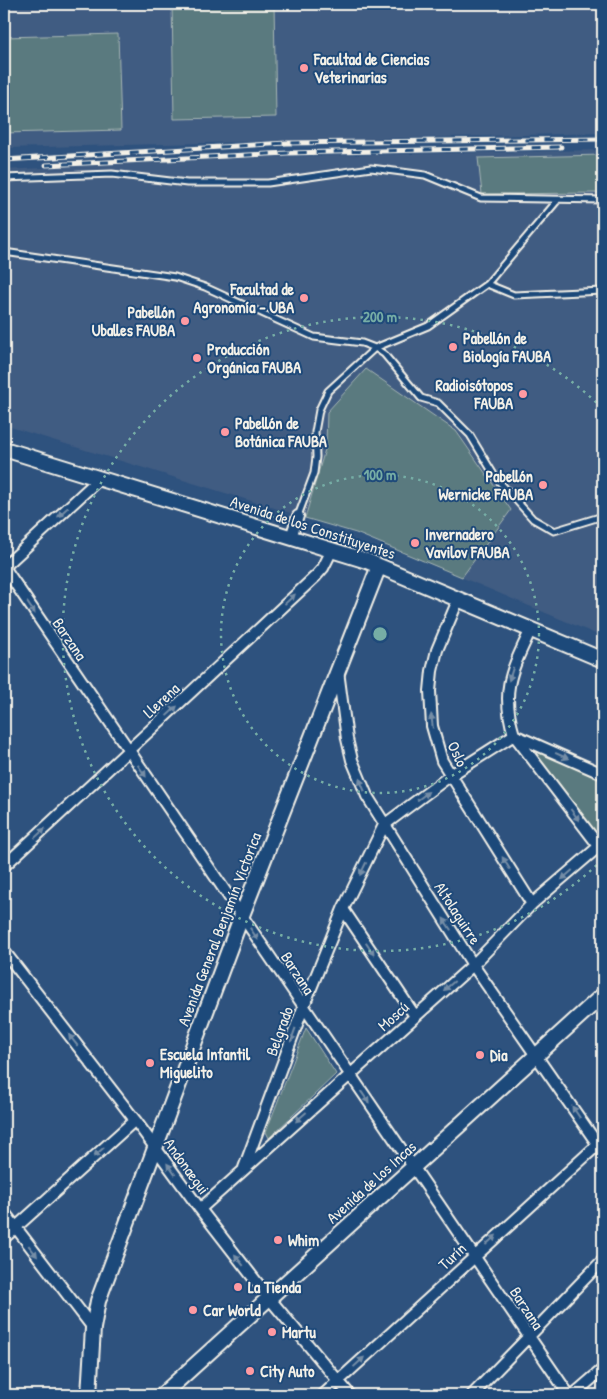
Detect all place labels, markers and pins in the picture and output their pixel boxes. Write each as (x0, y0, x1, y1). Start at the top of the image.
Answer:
place label: Facultad de Ciencias Veterinarias (313, 48, 430, 88)
marker: Facultad de Ciencias Veterinarias (298, 62, 310, 74)
place label: Facultad de Agronomía - UBA (194, 278, 295, 319)
marker: Facultad de Agronomía - UBA (298, 292, 310, 304)
place label: Pabellón Uballes FAUBA (92, 301, 175, 341)
marker: Pabellón Uballes FAUBA (179, 315, 191, 327)
place label: Pabellón de Biología FAUBA (463, 327, 551, 368)
place label: Producción Orgánica FAUBA (207, 338, 301, 379)
marker: Pabellón de Biología FAUBA (447, 341, 459, 353)
marker: Producción Orgánica FAUBA (191, 352, 203, 364)
place label: Radioisótopos FAUBA (436, 374, 514, 414)
marker: Radioisótopos FAUBA (517, 388, 529, 400)
place label: Pabellón de Botánica FAUBA (235, 412, 327, 452)
marker: Pabellón de Botánica FAUBA (219, 426, 231, 438)
place label: Pabellón Wernicke FAUBA (438, 465, 533, 505)
marker: Pabellón Wernicke FAUBA (537, 479, 549, 491)
place label: Invernadero Vavilov FAUBA (425, 523, 510, 563)
marker: Invernadero Vavilov FAUBA (409, 537, 421, 549)
centre of rings (371, 625, 389, 643)
place label: Escuela Infantil Miguelito (160, 1043, 251, 1084)
place label: Dia (490, 1044, 508, 1066)
marker: Dia (474, 1049, 486, 1061)
marker: Escuela Infantil Miguelito (144, 1057, 156, 1069)
place label: Whim (288, 1229, 319, 1251)
marker: Whim (272, 1234, 284, 1246)
place label: La Tienda (248, 1276, 302, 1298)
marker: La Tienda (232, 1281, 244, 1293)
place label: Car World (203, 1299, 262, 1321)
marker: Car World (187, 1304, 199, 1316)
place label: Martu (282, 1321, 316, 1343)
marker: Martu (266, 1326, 278, 1338)
place label: City Auto (260, 1360, 315, 1383)
marker: City Auto (244, 1365, 256, 1377)

